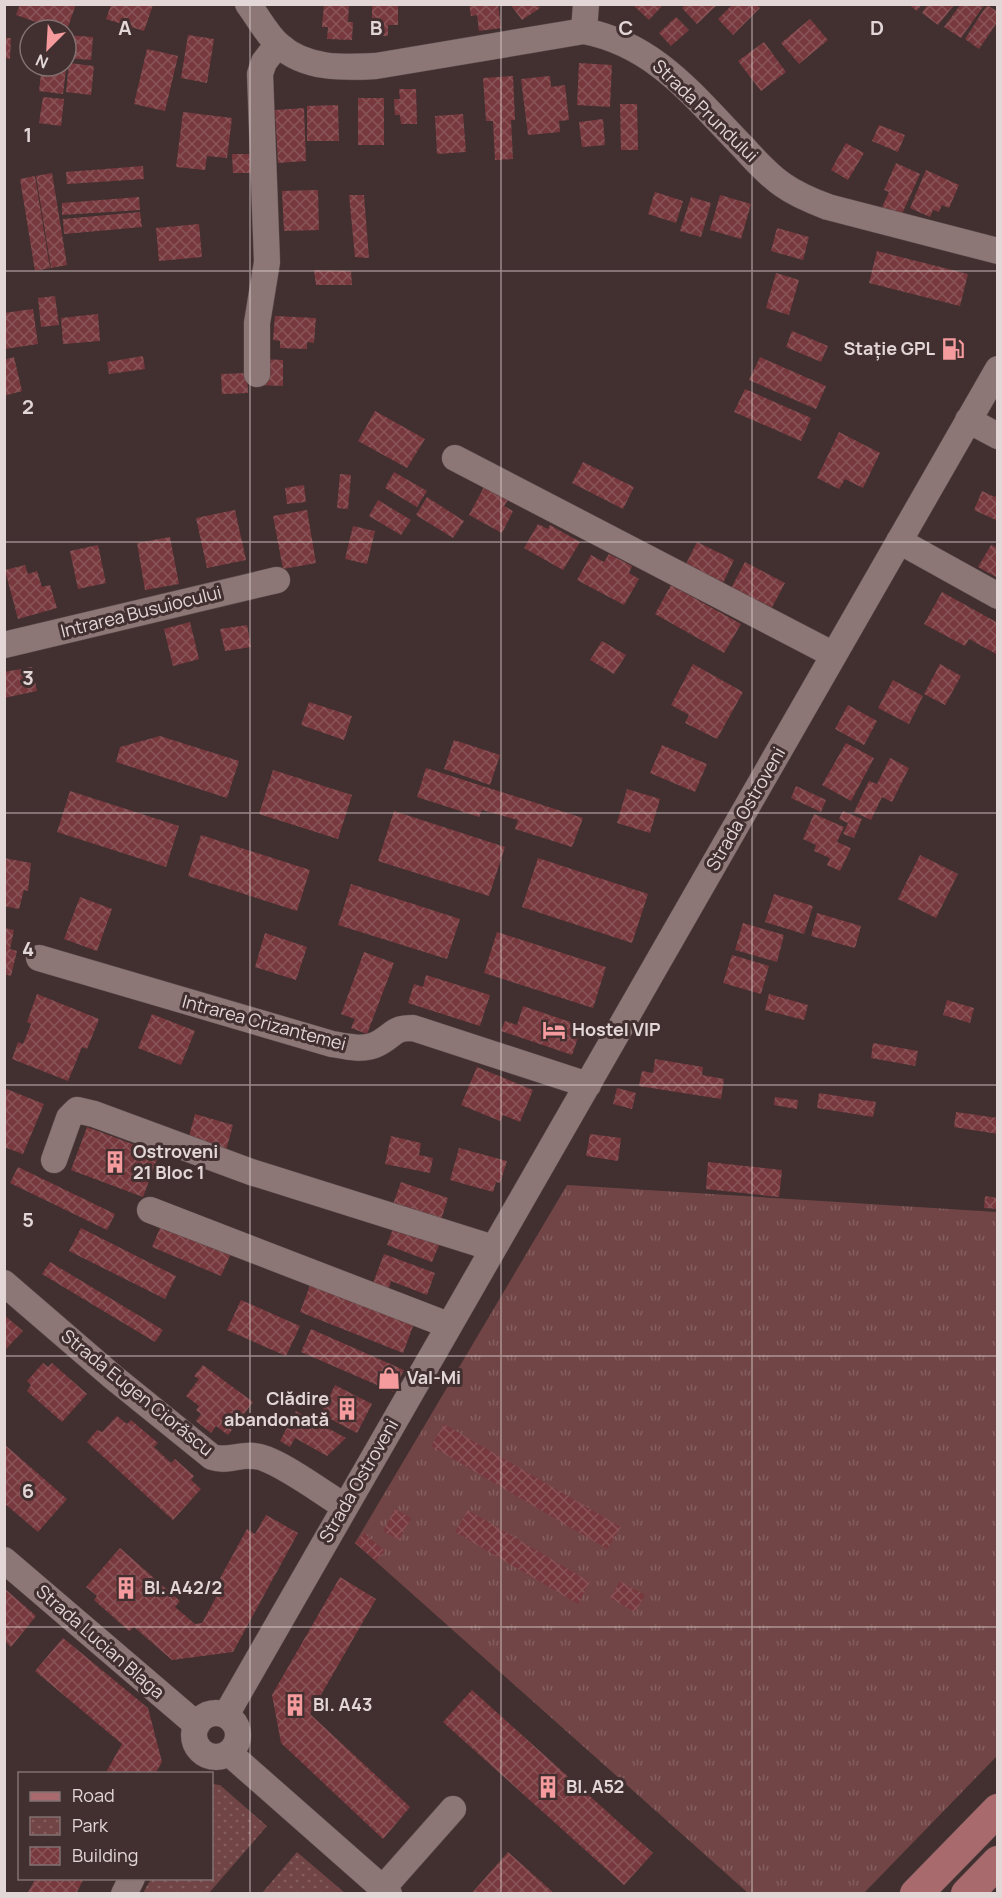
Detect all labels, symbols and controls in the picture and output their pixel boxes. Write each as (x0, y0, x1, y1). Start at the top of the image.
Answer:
text: A (118, 14, 132, 41)
text: B (370, 14, 383, 41)
text: C (619, 14, 633, 41)
text: D (870, 14, 884, 41)
north arrow (18, 18, 78, 78)
text: N (32, 49, 52, 74)
street label: Strada Prundului (648, 54, 764, 167)
text: 1 (24, 121, 32, 148)
place label: Stație GPL (843, 336, 935, 361)
fuel station icon: Stație GPL (940, 336, 966, 362)
text: 2 (22, 393, 34, 420)
street label: Intrarea Busuiocului (58, 579, 224, 643)
text: 3 (22, 664, 34, 691)
street label: Strada Ostroveni (700, 742, 790, 875)
text: 4 (22, 935, 34, 962)
street label: Intrarea Crizantemei (180, 989, 349, 1055)
hotel icon: Hostel VIP (541, 1017, 567, 1043)
place label: Hostel VIP (572, 1017, 661, 1041)
place label: Ostroveni 21 Bloc 1 (133, 1139, 218, 1184)
building icon: Ostroveni 21 Bloc 1 (102, 1149, 128, 1175)
text: 5 (22, 1206, 34, 1233)
street label: Strada Eugen Ciorăscu (57, 1323, 219, 1461)
shop icon: Val-Mi (376, 1365, 402, 1391)
place label: Val-Mi (407, 1365, 461, 1389)
place label: Clădire abandonată (224, 1386, 329, 1431)
building icon: Clădire abandonată (334, 1396, 360, 1422)
street label: Strada Ostroveni (313, 1414, 403, 1547)
text: 6 (22, 1477, 34, 1504)
building icon: Bl. A42/2 (113, 1575, 139, 1601)
place label: Bl. A42/2 (144, 1575, 222, 1599)
street label: Strada Lucian Blaga (31, 1579, 170, 1704)
building icon: Bl. A43 (282, 1692, 308, 1718)
place label: Bl. A43 (313, 1692, 373, 1716)
legend (18, 1772, 213, 1880)
building icon: Bl. A52 (535, 1774, 561, 1800)
place label: Bl. A52 (566, 1774, 624, 1798)
text: Road (72, 1783, 115, 1807)
text: Park (72, 1813, 109, 1837)
text: Building (72, 1843, 138, 1867)

